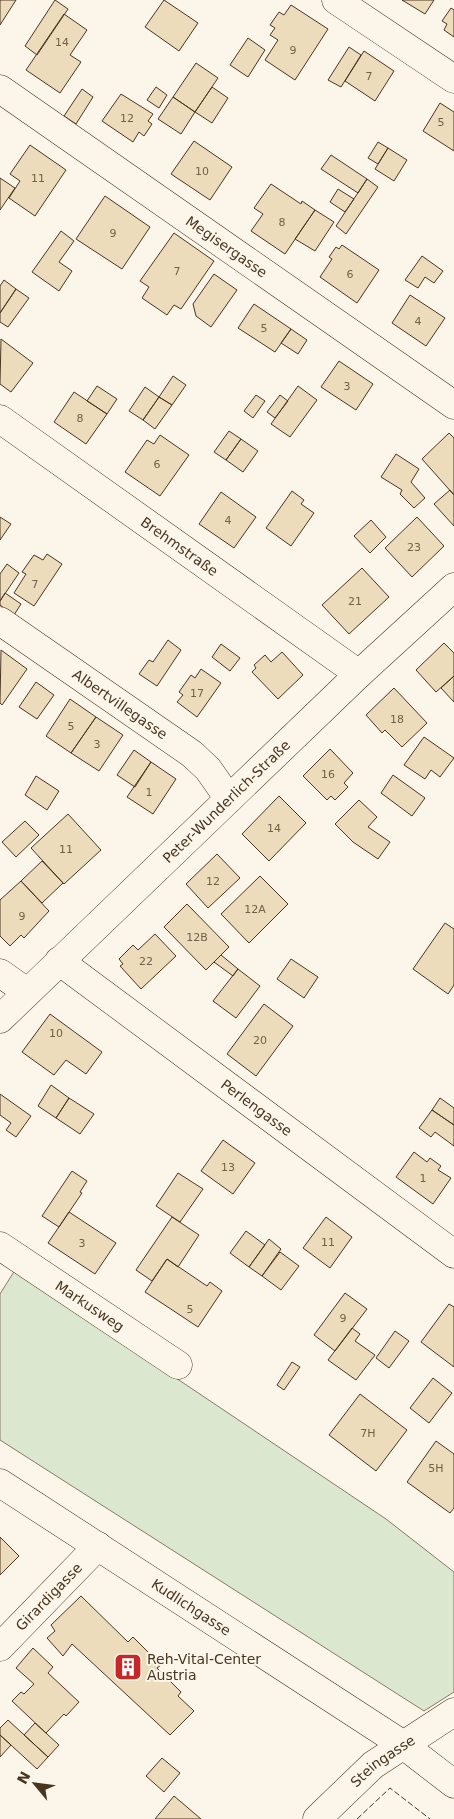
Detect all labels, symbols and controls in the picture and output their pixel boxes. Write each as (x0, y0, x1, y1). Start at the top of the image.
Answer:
house number: 14 (55, 36, 69, 49)
house number: 9 (290, 44, 297, 57)
house number: 7 (366, 70, 373, 83)
house number: 12 (120, 112, 134, 125)
house number: 5 (438, 116, 445, 129)
house number: 10 (195, 165, 209, 178)
house number: 11 (31, 172, 45, 185)
street label: Megisergasse (183, 213, 270, 281)
house number: 8 (279, 216, 286, 229)
house number: 9 (110, 227, 117, 240)
house number: 7 (174, 265, 181, 278)
house number: 6 (347, 268, 354, 281)
house number: 4 (415, 315, 422, 328)
house number: 5 (261, 322, 268, 335)
house number: 3 (344, 380, 351, 393)
house number: 8 (77, 412, 84, 425)
house number: 6 (154, 458, 161, 471)
street label: Brehmstraße (138, 514, 221, 579)
house number: 4 (225, 514, 232, 527)
house number: 23 (407, 541, 421, 554)
house number: 7 (32, 578, 39, 591)
house number: 21 (348, 595, 362, 608)
street label: Albertvillegasse (70, 666, 170, 742)
house number: 17 (190, 687, 204, 700)
house number: 18 (390, 713, 404, 726)
house number: 5 (68, 720, 75, 733)
street label: Peter-Wunderlich-Straße (160, 737, 293, 866)
house number: 3 (94, 738, 101, 751)
house number: 16 (321, 768, 335, 781)
house number: 1 (146, 786, 153, 799)
house number: 14 (267, 822, 281, 835)
house number: 11 (59, 843, 73, 856)
house number: 12 (206, 875, 220, 888)
house number: 12A (244, 903, 266, 916)
house number: 9 (19, 910, 26, 923)
house number: 12B (186, 931, 208, 944)
house number: 22 (139, 955, 153, 968)
house number: 10 (49, 1027, 63, 1040)
house number: 20 (253, 1034, 267, 1047)
street label: Perlengasse (218, 1076, 295, 1139)
house number: 13 (221, 1161, 235, 1174)
house number: 1 (420, 1172, 427, 1185)
house number: 11 (321, 1236, 335, 1249)
house number: 3 (79, 1237, 86, 1250)
street label: Markusweg (52, 1277, 127, 1335)
house number: 5 (187, 1303, 194, 1316)
house number: 9 (340, 1312, 347, 1325)
house number: 7H (360, 1427, 376, 1440)
house number: 5H (428, 1462, 444, 1475)
street label: Girardigasse (12, 1560, 85, 1634)
street label: Kudlichgasse (149, 1576, 234, 1639)
place label: Reh-Vital-Center Austria (147, 1651, 261, 1683)
building icon: Reh-Vital-Center Austria (113, 1652, 143, 1682)
street label: Steingasse (347, 1732, 418, 1790)
north arrow (10, 1759, 60, 1809)
text: N (14, 1769, 33, 1787)

